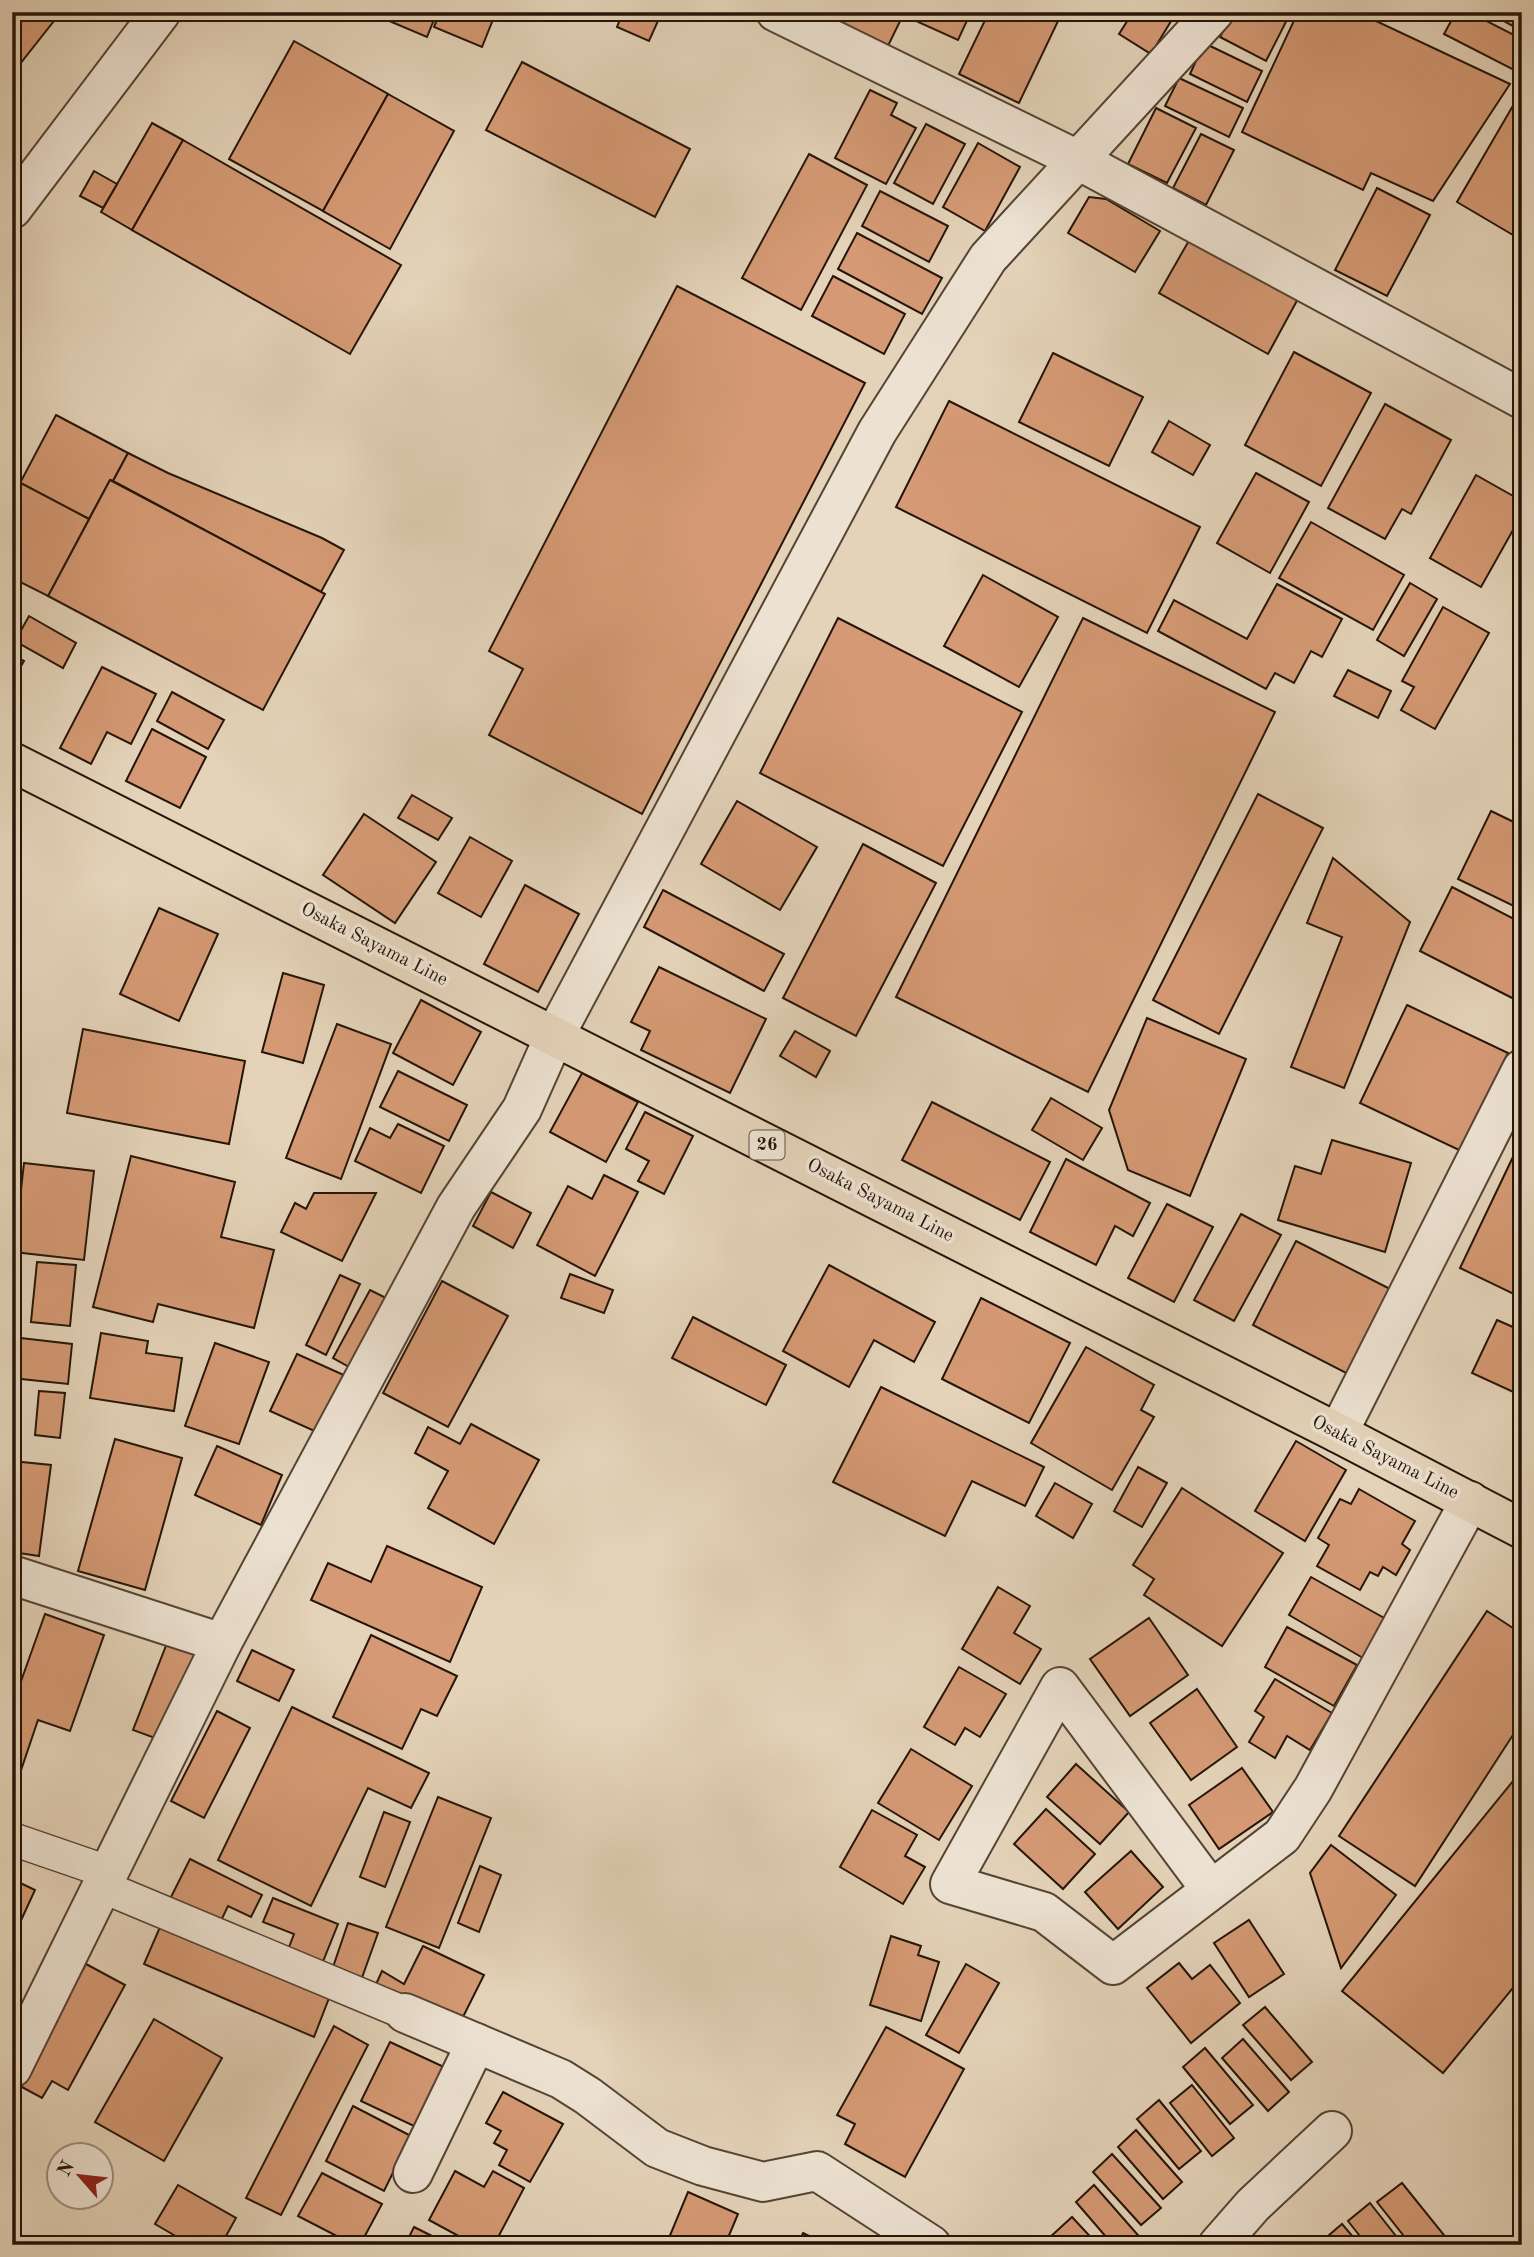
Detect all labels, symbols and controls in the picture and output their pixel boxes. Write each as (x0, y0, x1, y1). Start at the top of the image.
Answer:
street label: Osaka Sayama Line (298, 900, 450, 990)
road number: 26 (750, 1130, 784, 1160)
street label: Osaka Sayama Line (804, 1156, 956, 1246)
street label: Osaka Sayama Line (1309, 1413, 1461, 1503)
north arrow (46, 2142, 116, 2212)
text: N (55, 2158, 79, 2180)

